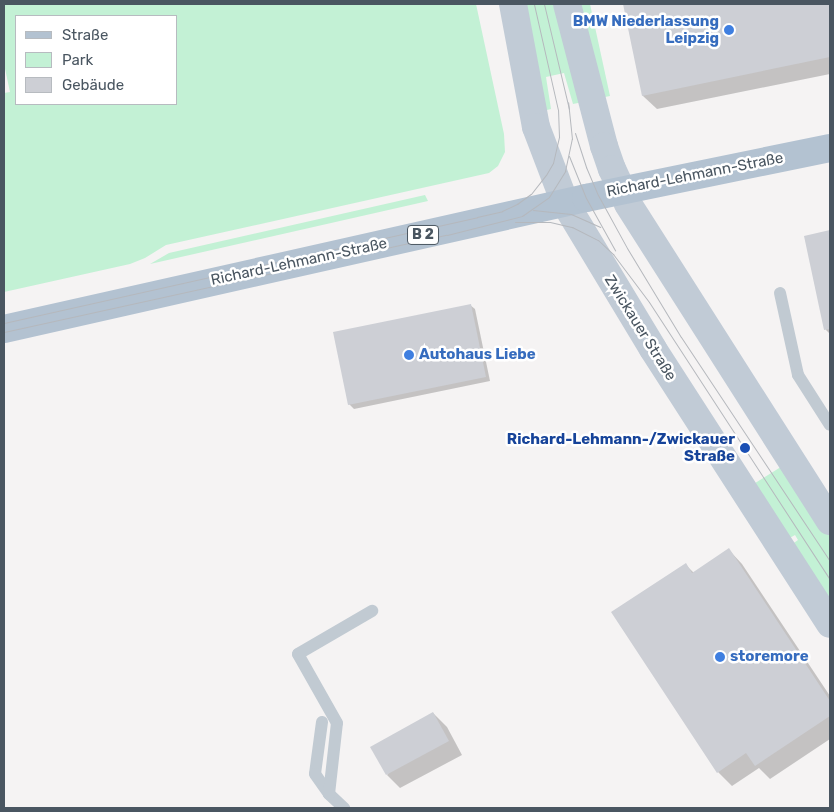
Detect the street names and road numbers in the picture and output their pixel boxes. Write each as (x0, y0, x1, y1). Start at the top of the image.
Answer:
street label: Richard-Lehmann-Straße (605, 149, 785, 201)
road number: B 2 (407, 224, 439, 246)
street label: Richard-Lehmann-Straße (209, 235, 389, 289)
street label: Zwickauer Straße (600, 272, 680, 384)

